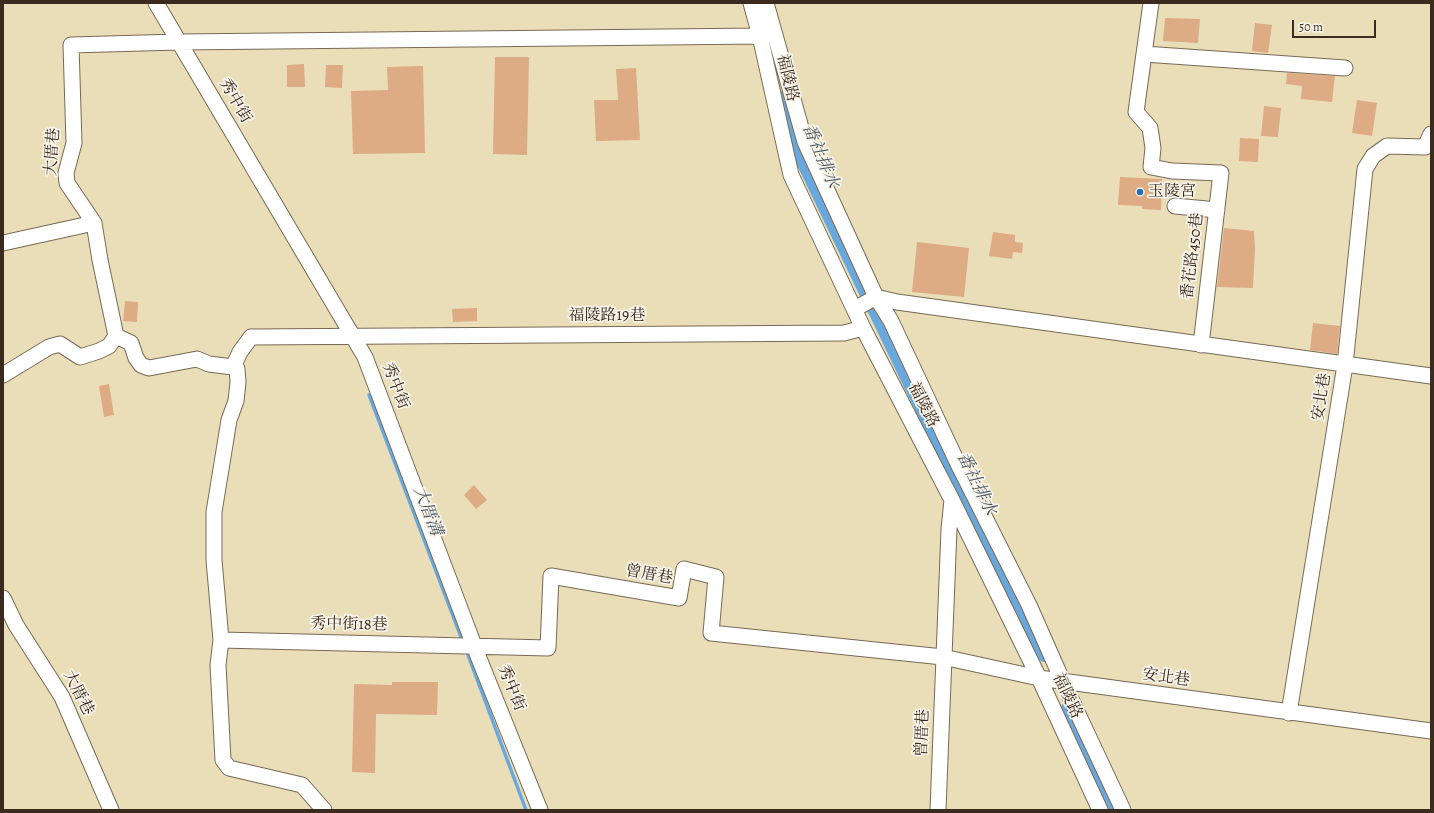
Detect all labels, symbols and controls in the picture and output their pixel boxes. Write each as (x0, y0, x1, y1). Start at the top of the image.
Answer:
scale bar (1294, 12, 1378, 38)
text: 50 m (1299, 19, 1323, 35)
street label: 福陵路 (772, 52, 802, 104)
street label: 秀中街 (215, 75, 255, 127)
water label: 番社排水 (797, 121, 843, 191)
street label: 大厝巷 (42, 127, 64, 177)
place label: 玉陵宮 (1148, 182, 1196, 202)
marker: 玉陵宮 (1135, 187, 1145, 197)
street label: 番花路450巷 (1178, 212, 1208, 300)
street label: 福陵路19巷 (569, 306, 645, 326)
street label: 秀中街 (377, 360, 413, 412)
street label: 安北巷 (1309, 372, 1335, 422)
street label: 福陵路 (904, 379, 942, 431)
water label: 番社排水 (952, 449, 1000, 519)
water label: 大厝溝 (408, 484, 446, 538)
street label: 曾厝巷 (624, 561, 674, 589)
street label: 秀中街18巷 (310, 615, 388, 635)
street label: 秀中街 (493, 662, 529, 714)
street label: 安北巷 (1141, 665, 1191, 691)
street label: 大厝巷 (59, 667, 97, 719)
street label: 福陵路 (1048, 670, 1086, 722)
street label: 曾厝巷 (913, 709, 933, 757)

